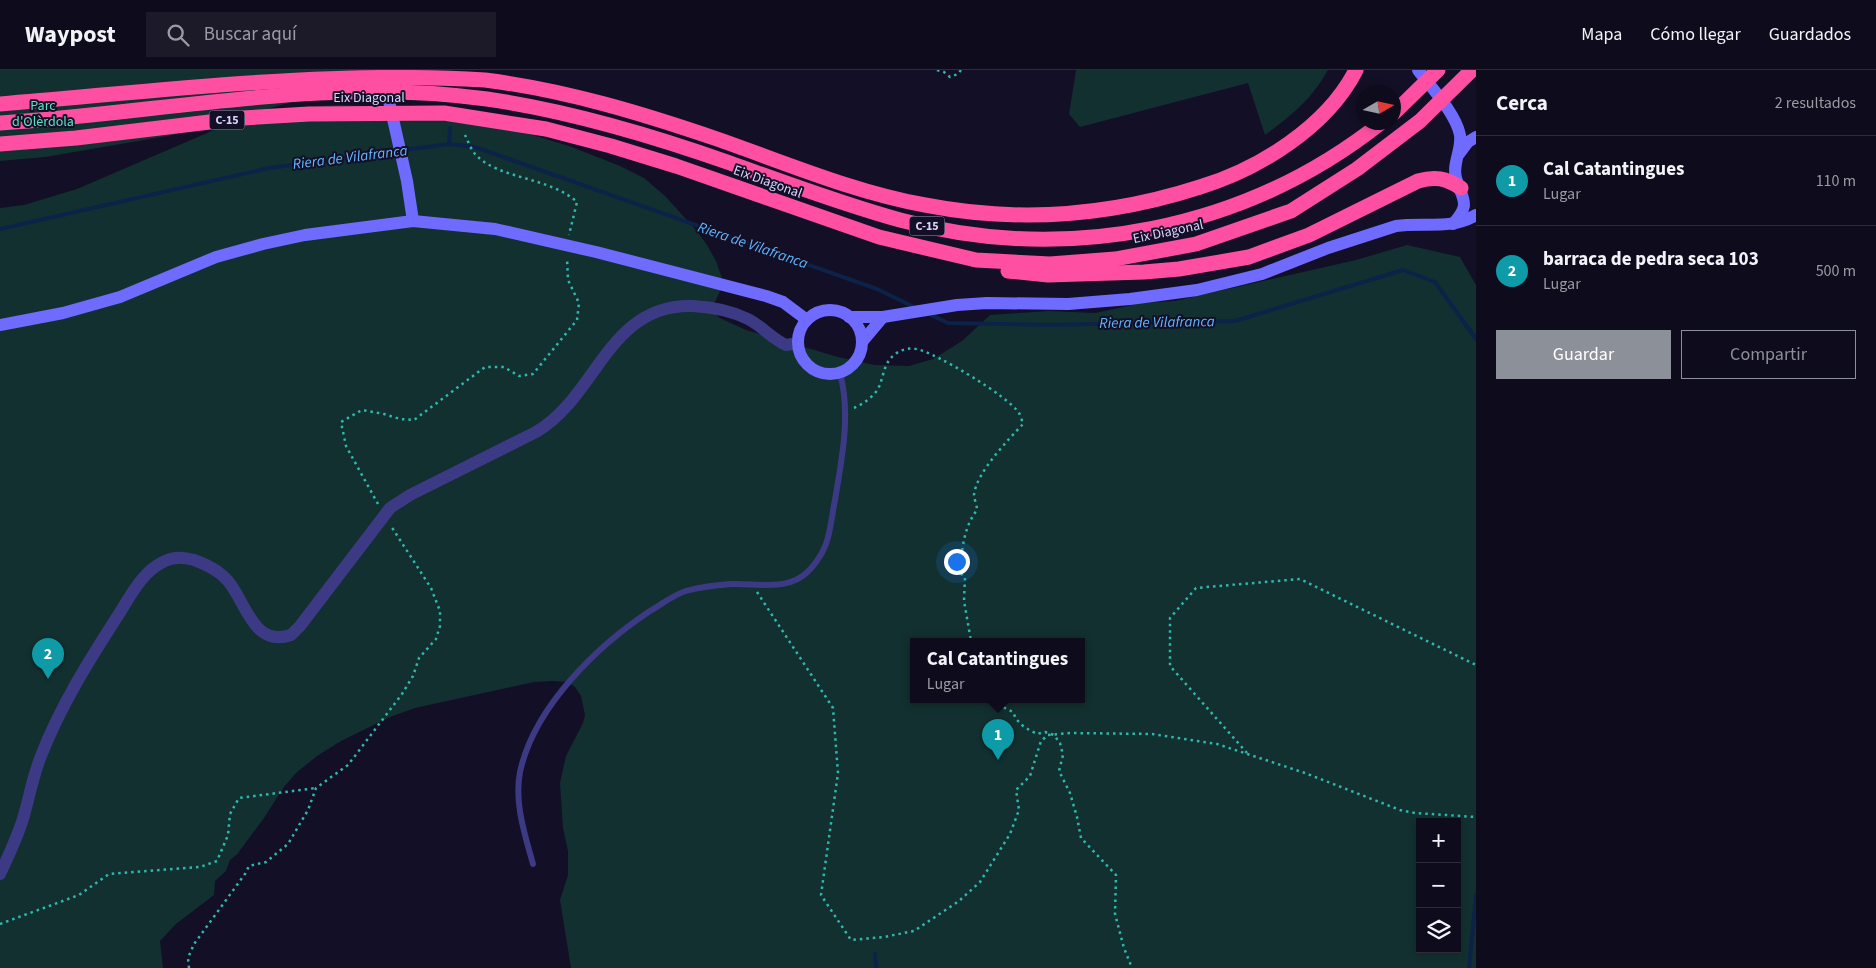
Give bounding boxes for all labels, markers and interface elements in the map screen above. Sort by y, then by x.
search box [146,12,496,57]
text: Waypost [25,17,116,52]
icon: search [164,21,192,49]
text: Buscar aquí [204,21,297,48]
text: Mapa [1581,22,1622,47]
text: Cómo llegar [1650,22,1741,47]
text: Guardados [1769,22,1851,47]
north arrow [1356,85,1401,130]
street label: Eix Diagonal [333,88,405,108]
text: Cerca [1496,88,1548,118]
text: 2 resultados [1775,92,1856,114]
park label: Parc d'Olèrdola [12,96,74,132]
road number: C-15 [210,110,244,130]
water label: Riera de Vilafranca [291,140,409,175]
text: Cal Catantingues [1543,156,1684,183]
street label: Eix Diagonal [731,160,805,204]
text: 1 [1508,170,1516,192]
text: 110 m [1816,170,1856,192]
text: Lugar [1543,183,1581,205]
street label: Eix Diagonal [1131,215,1206,249]
road number: C-15 [910,216,944,236]
water label: Riera de Vilafranca [695,217,811,274]
text: barraca de pedra seca 103 [1543,246,1759,273]
text: 2 [1508,260,1516,282]
text: 500 m [1816,260,1856,282]
text: Lugar [1543,273,1581,295]
water label: Riera de Vilafranca [1099,311,1215,334]
button: Guardar [1496,330,1671,379]
button: Compartir [1681,330,1856,379]
your location [944,549,970,575]
pin: 2 [32,638,64,679]
popup [910,638,1085,703]
text: Cal Catantingues [927,646,1068,673]
text: Lugar [927,673,965,695]
pin: 1 [982,719,1014,760]
map controls [1416,818,1461,953]
button: + [1416,818,1461,863]
button: − [1416,863,1461,908]
button: layers [1416,908,1461,953]

